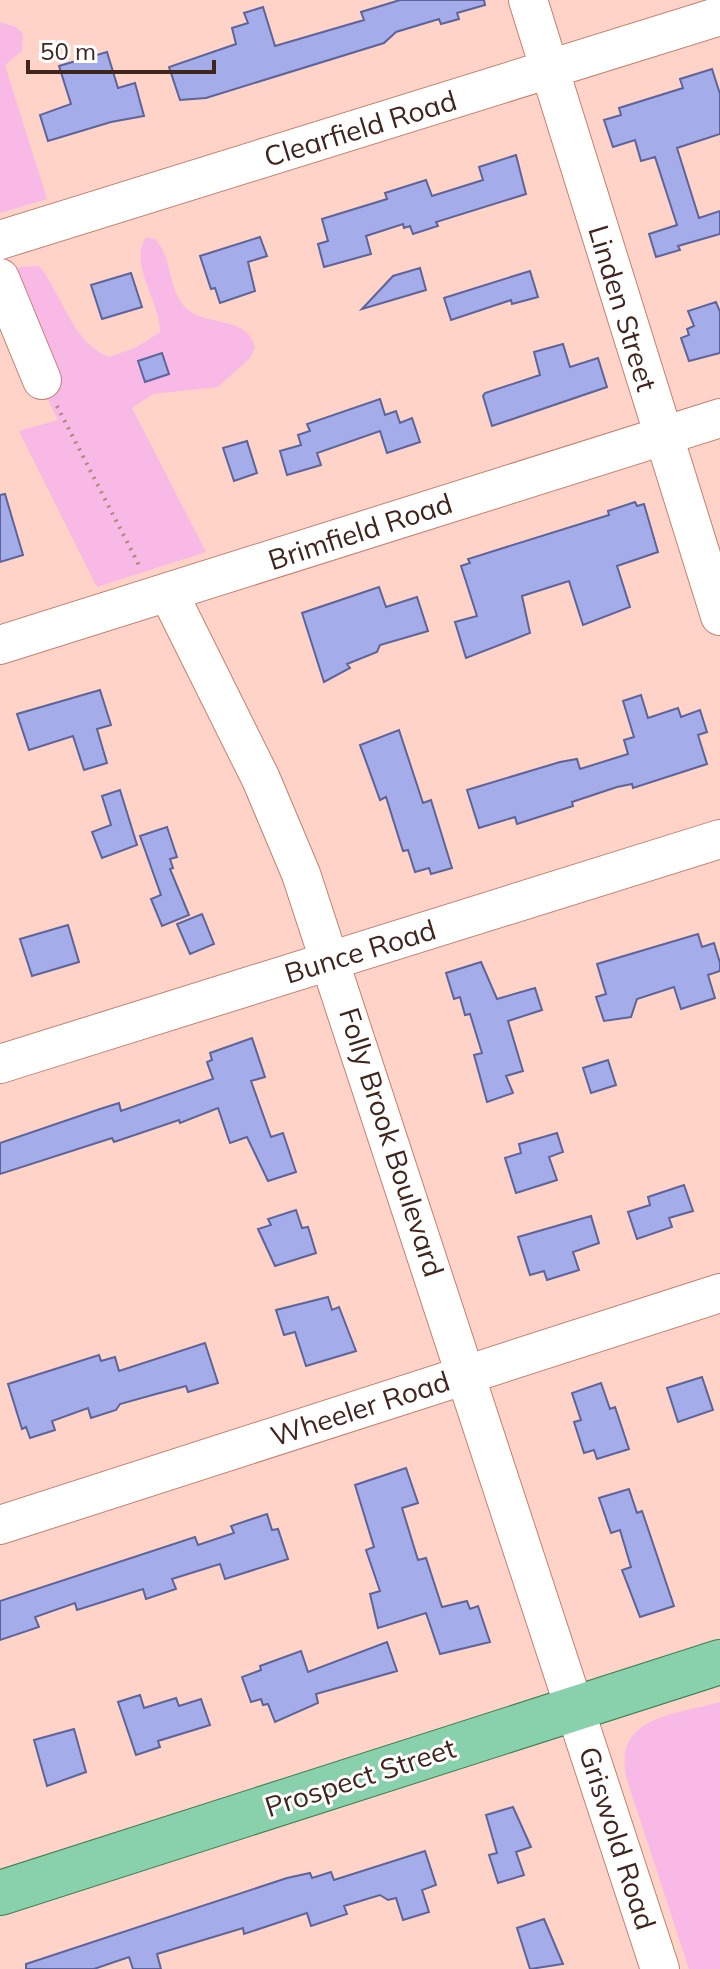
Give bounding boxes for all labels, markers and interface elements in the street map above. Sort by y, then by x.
scale bar [28,24,214,74]
text: 50 m [40,36,96,66]
street label: Clearfield Road [259,82,461,174]
street label: Linden Street [581,221,665,395]
street label: Brimfield Road [264,485,456,577]
street label: Bunce Road [280,911,440,991]
street label: Folly Brook Boulevard [332,1003,452,1281]
street label: Wheeler Road [266,1363,454,1453]
street label: Prospect Street [260,1730,460,1824]
street label: Griswold Road [572,1742,664,1934]

